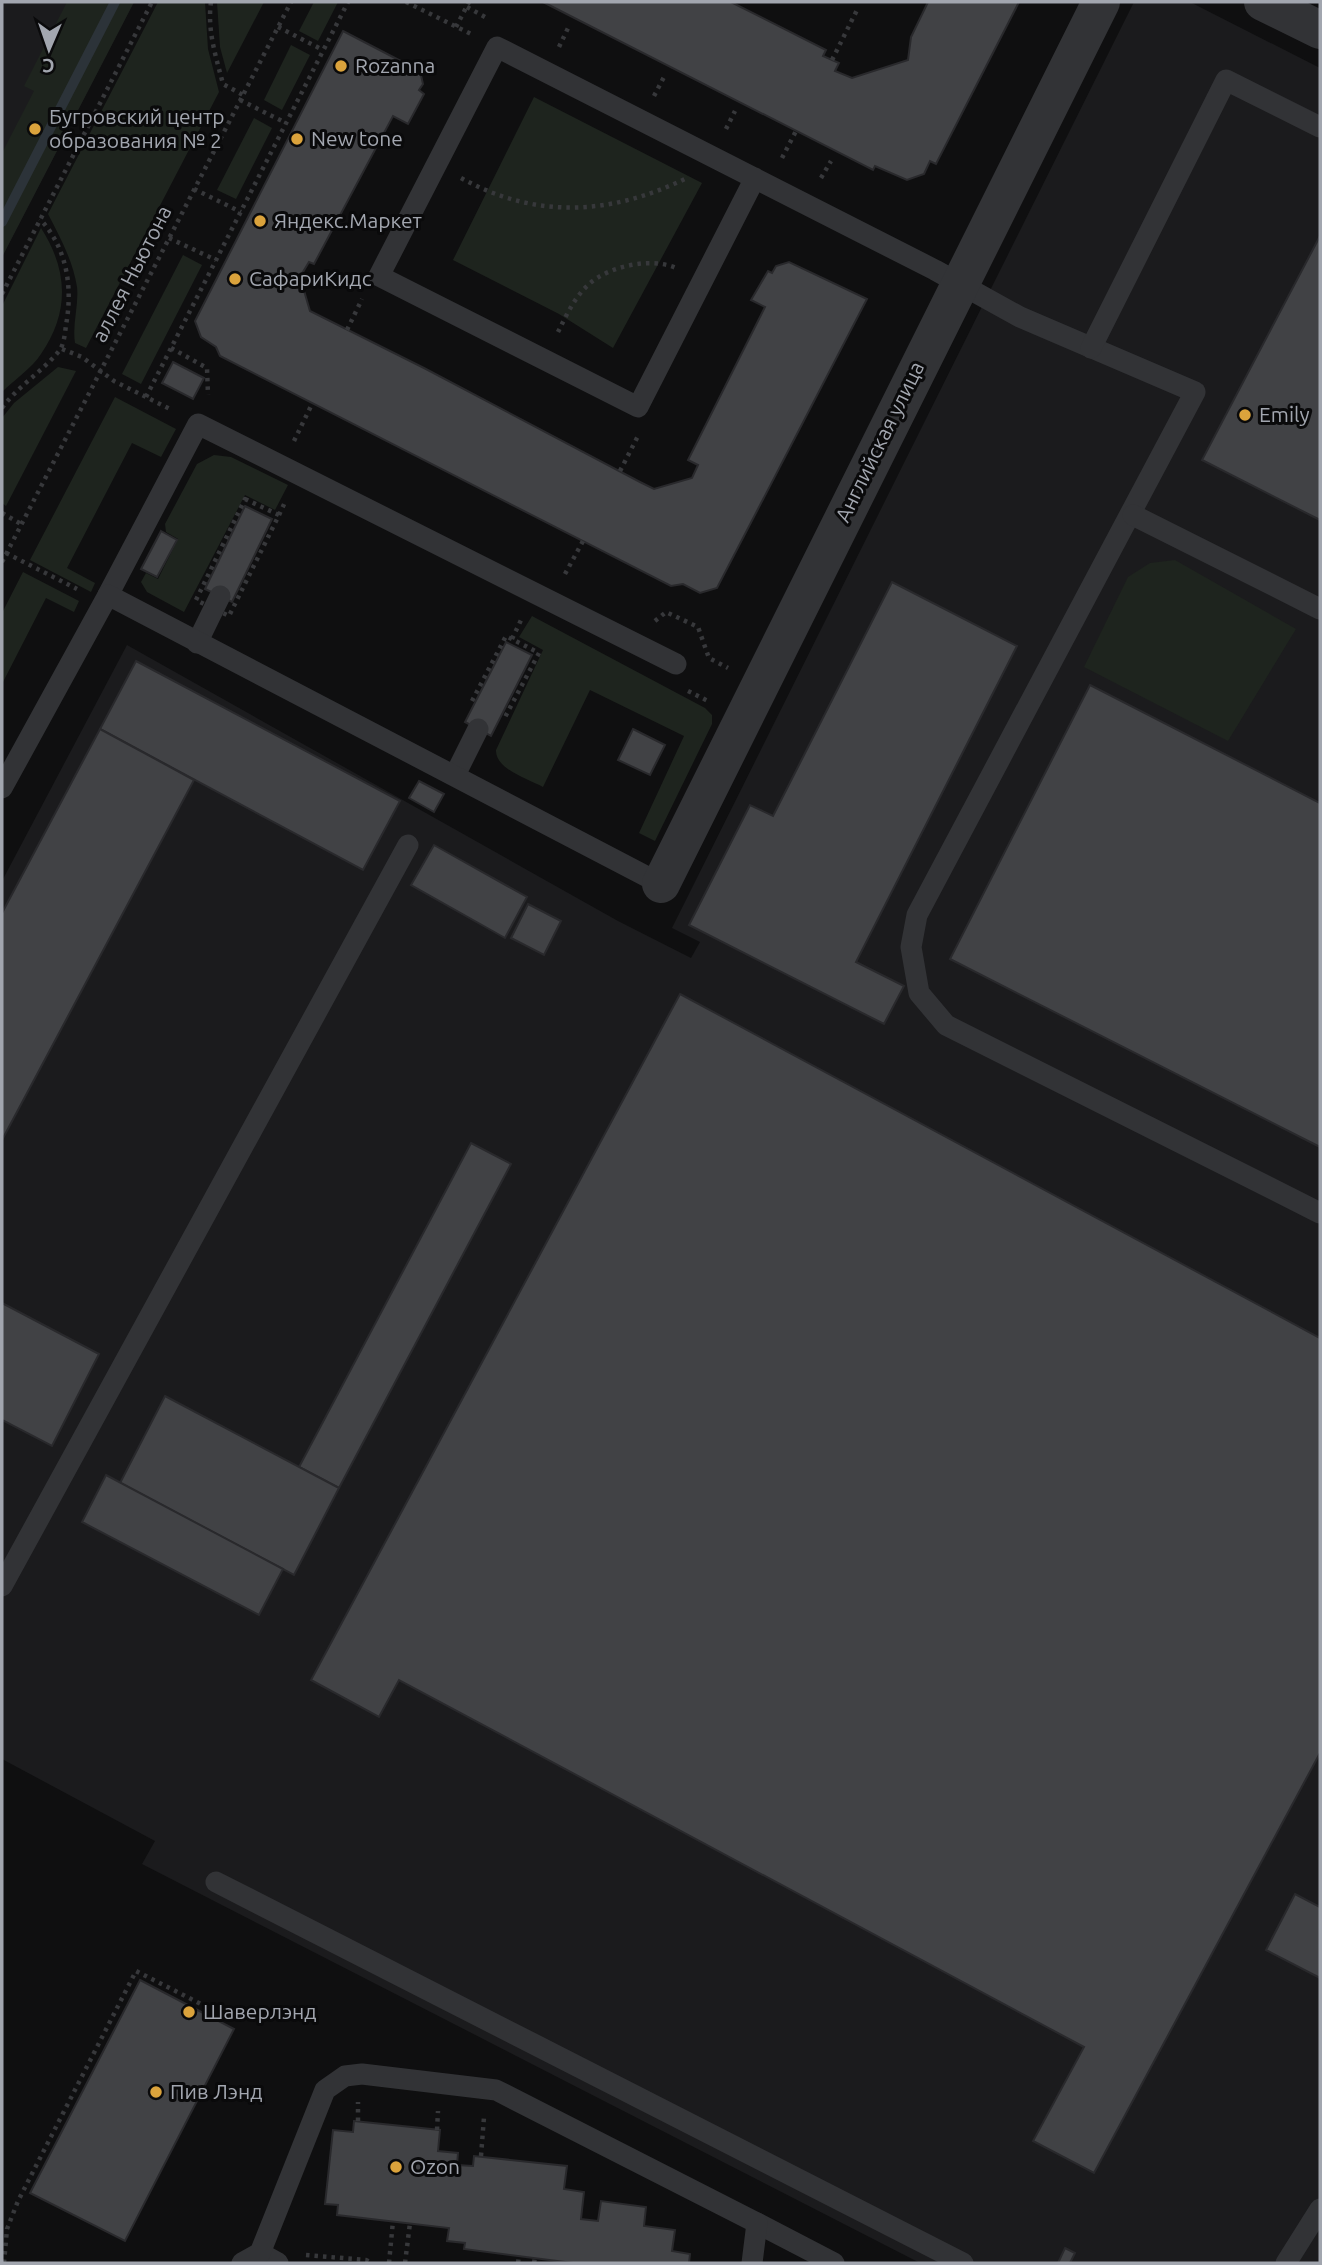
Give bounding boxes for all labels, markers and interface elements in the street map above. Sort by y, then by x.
north arrow [14,14,84,84]
place label: Rozanna [355,53,435,77]
text: С [42,55,55,77]
marker: Rozanna [333,58,349,74]
place label: Бугровский центр образования № 2 [49,104,225,152]
marker: Бугровский центр образования № 2 [27,121,43,137]
place label: New tone [311,126,403,150]
marker: New tone [289,131,305,147]
street label: аллея Ньютона [86,201,176,346]
place label: Яндекс.Маркет [274,208,423,232]
marker: Яндекс.Маркет [252,213,268,229]
place label: СафариКидс [249,266,372,290]
marker: СафариКидс [227,271,243,287]
street label: Английская улица [830,357,928,526]
place label: Emily [1259,402,1310,426]
marker: Emily [1237,407,1253,423]
place label: Шаверлэнд [203,1999,317,2023]
marker: Шаверлэнд [181,2004,197,2020]
place label: Пив Лэнд [170,2079,263,2103]
marker: Пив Лэнд [148,2084,164,2100]
place label: Ozon [410,2154,460,2178]
marker: Ozon [388,2159,404,2175]

